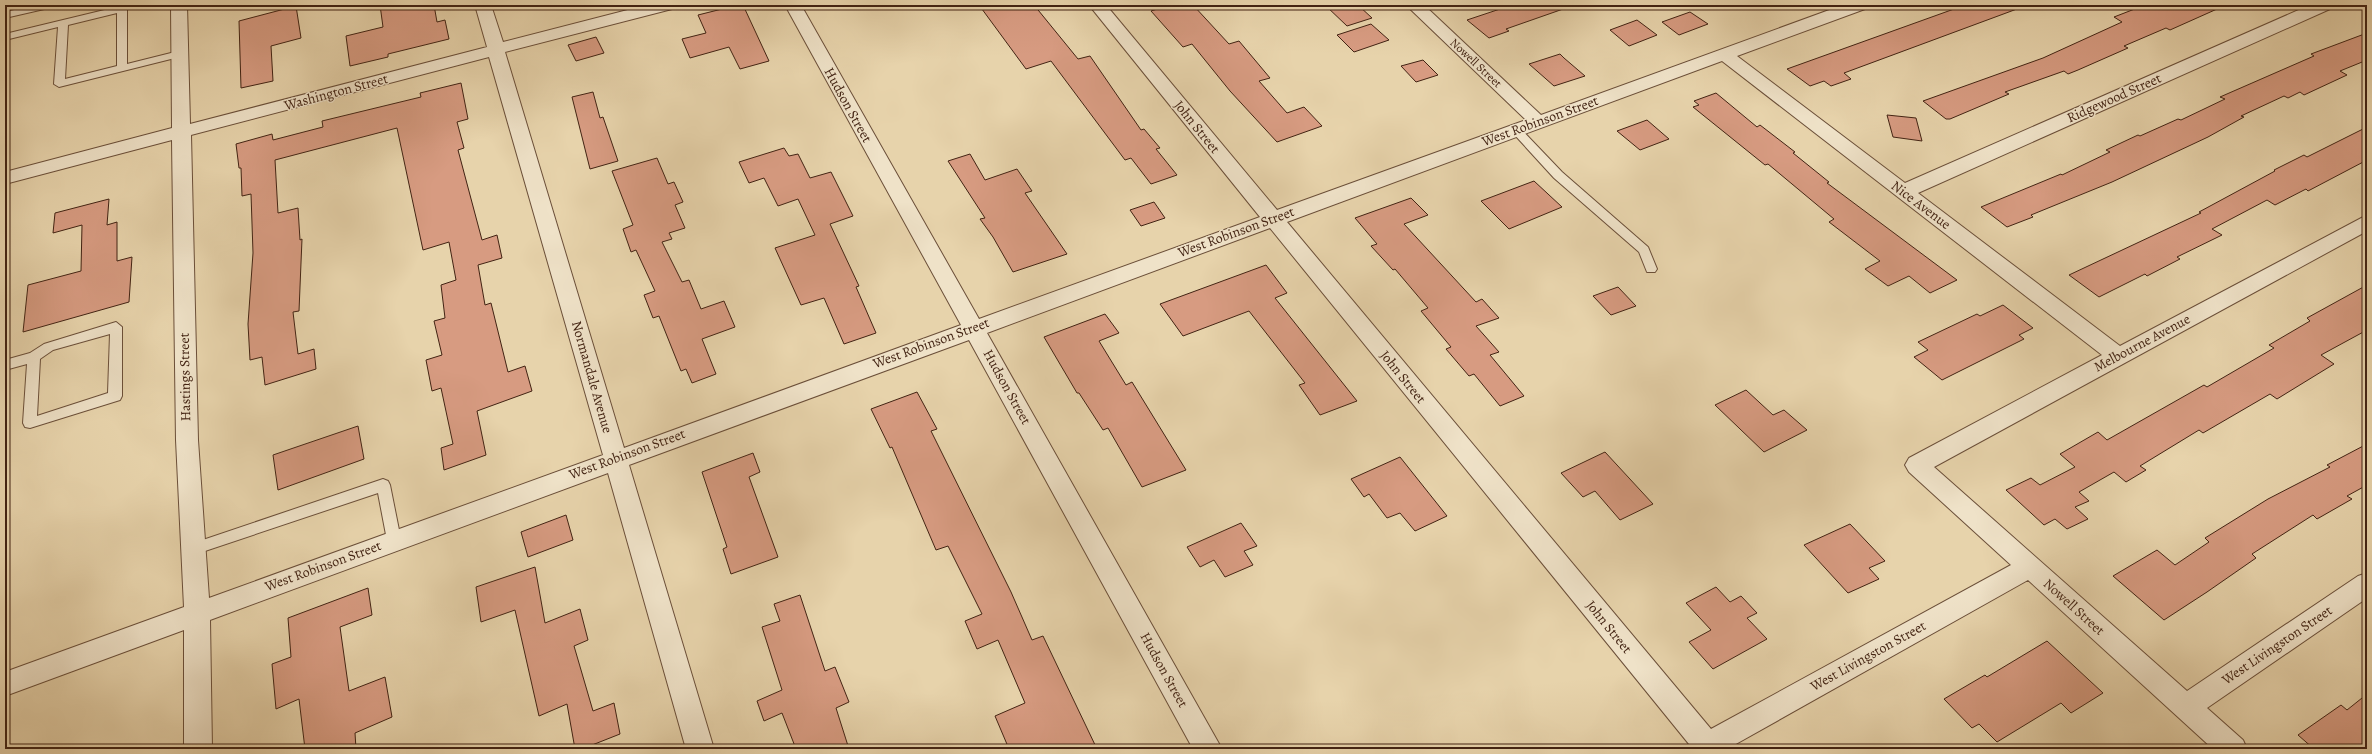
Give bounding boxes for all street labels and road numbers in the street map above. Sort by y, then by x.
street label: Nowell Street [1447,35,1505,91]
street label: Hudson Street [820,64,877,146]
street label: Washington Street [281,69,390,115]
street label: Ridgewood Street [2064,69,2165,127]
street label: West Robinson Street [1478,91,1601,151]
street label: John Street [1170,96,1225,158]
street label: Nice Avenue [1887,176,1955,234]
street label: West Robinson Street [1174,202,1297,262]
street label: Melbourne Avenue [2090,310,2194,376]
street label: West Robinson Street [869,313,992,373]
street label: Normandale Avenue [567,319,617,435]
street label: Hastings Street [175,332,195,421]
street label: Hudson Street [979,346,1036,428]
street label: John Street [1376,346,1431,408]
street label: West Robinson Street [565,424,688,484]
street label: West Robinson Street [261,536,384,596]
street label: Nowell Street [2039,574,2109,640]
street label: John Street [1582,596,1637,658]
street label: West Livingston Street [2217,601,2336,690]
street label: West Livingston Street [1806,616,1929,696]
street label: Hudson Street [1136,629,1193,711]

